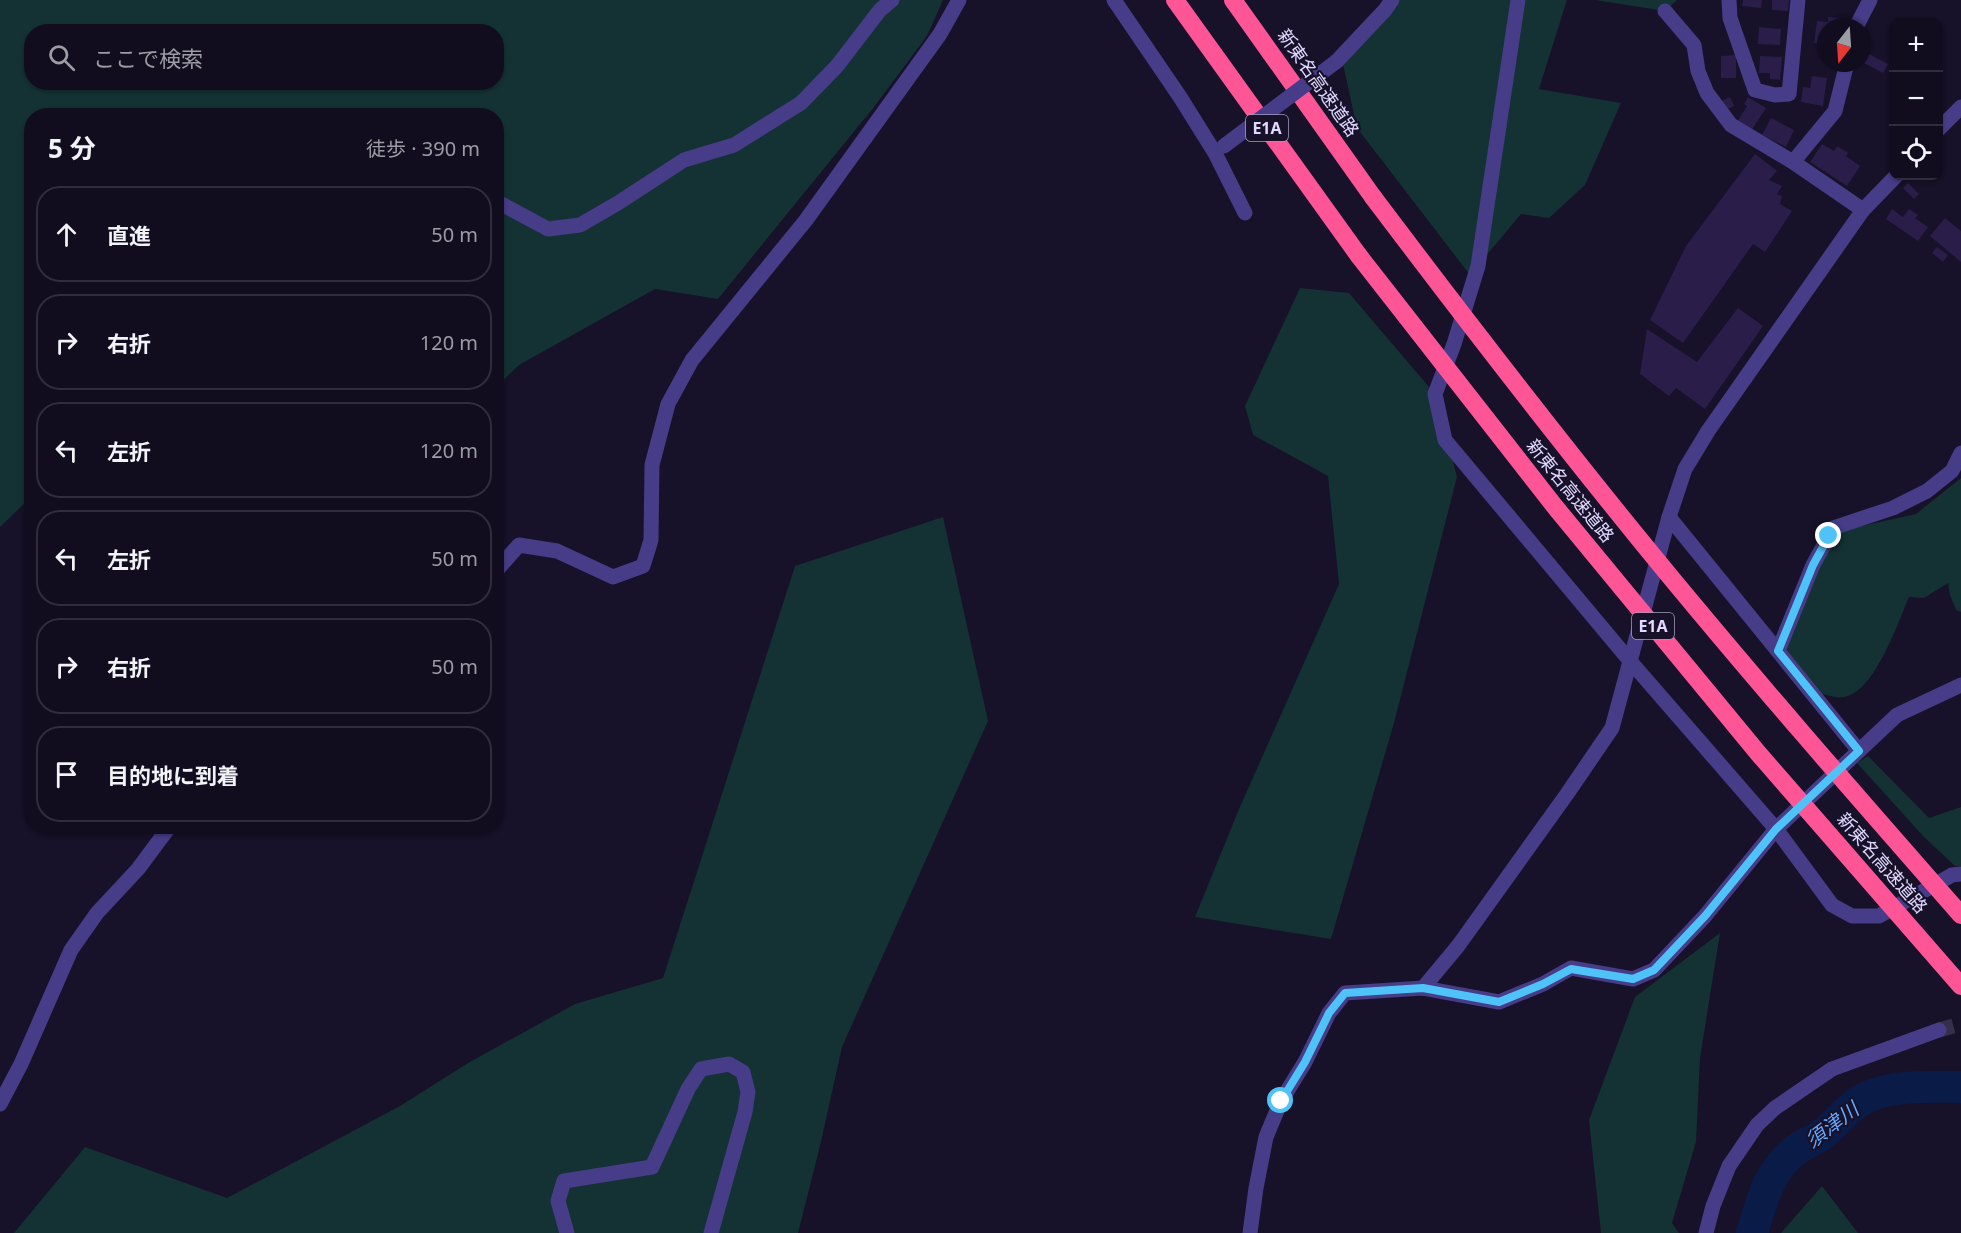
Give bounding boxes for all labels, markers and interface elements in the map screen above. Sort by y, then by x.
north arrow [1817,18,1871,72]
map controls [1889,18,1943,180]
button: + [1889,18,1943,72]
search box [24,24,504,90]
street label: 新東名高速道路 [1273,24,1365,141]
icon: search [45,41,78,74]
text: ここで検索 [93,43,203,73]
button: − [1889,72,1943,126]
road number: E1A [1246,115,1288,141]
button: locate [1889,126,1943,180]
text: 5 分 [48,130,96,166]
text: 徒歩 · 390 m [366,135,480,162]
icon: ahead [50,218,83,251]
text: 直進 [107,220,151,250]
text: 50 m [431,221,478,248]
icon: right [50,326,83,359]
text: 右折 [107,328,151,358]
text: 120 m [420,329,478,356]
icon: left [50,434,83,467]
street label: 新東名高速道路 [1522,434,1620,547]
text: 左折 [107,436,151,466]
text: 120 m [420,437,478,464]
route end [1815,522,1841,548]
icon: left [50,542,83,575]
text: 左折 [107,544,151,574]
text: 50 m [431,545,478,572]
road number: E1A [1632,613,1674,639]
icon: right [50,650,83,683]
text: 右折 [107,652,151,682]
text: 50 m [431,653,478,680]
icon: arrive [50,758,83,791]
text: 目的地に到着 [107,760,239,790]
street label: 新東名高速道路 [1832,807,1933,918]
route start [1267,1087,1293,1113]
water label: 須津川 [1800,1095,1865,1153]

